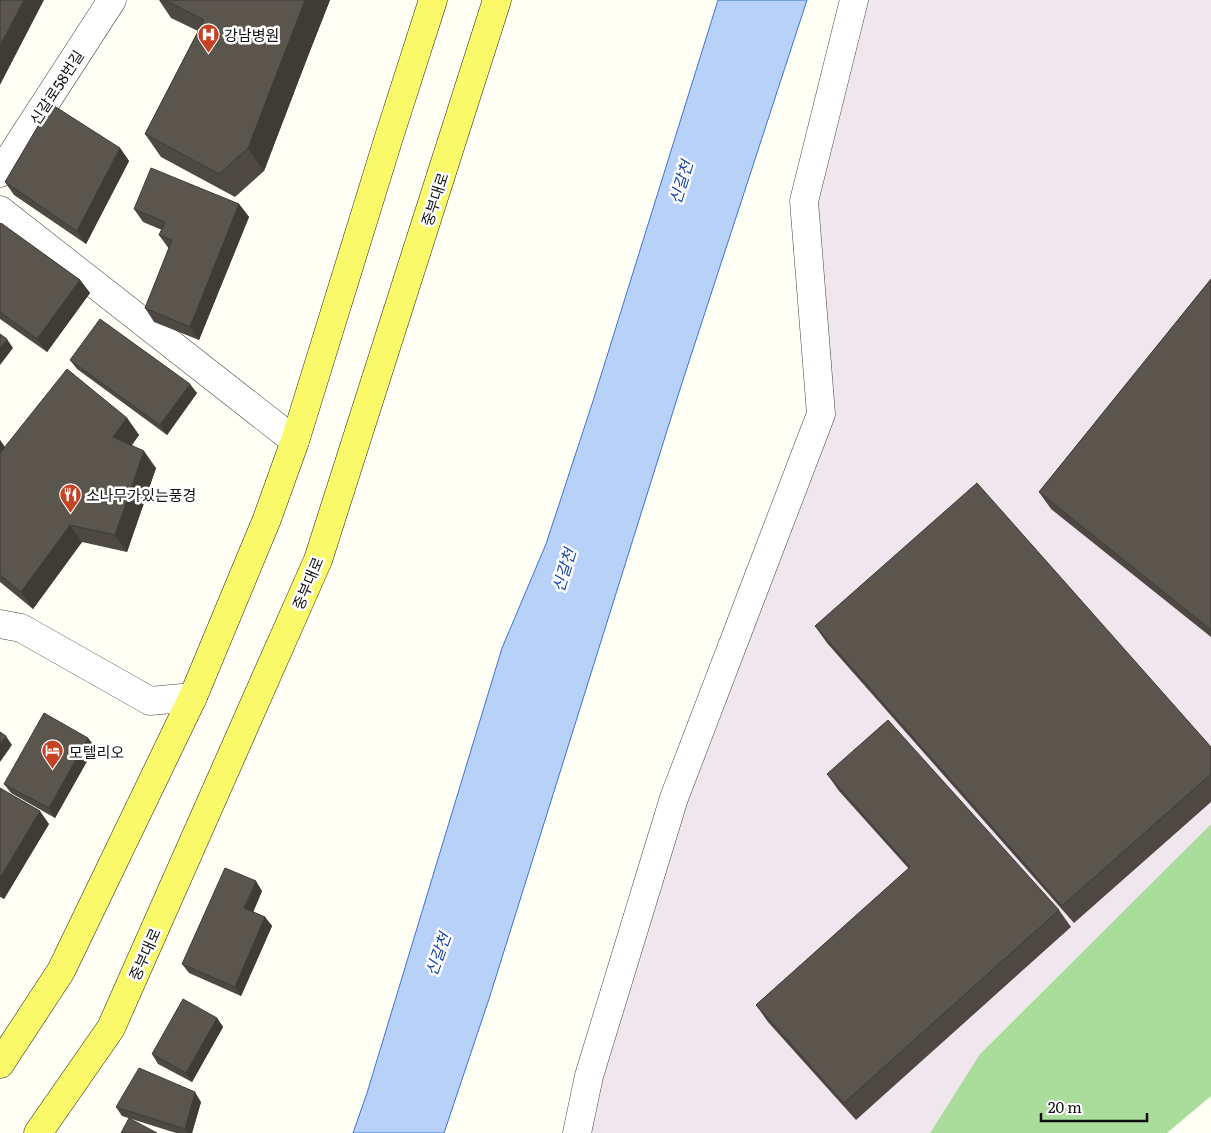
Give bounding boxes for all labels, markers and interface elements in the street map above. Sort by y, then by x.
hospital icon: 강남병원 [196,22,220,53]
place label: 강남병원 [224,23,279,46]
street label: 신갈로58번길 [23,45,89,129]
water label: 신갈천 [662,155,699,207]
street label: 중부대로 [415,169,453,229]
restaurant icon: 소나무가있는풍경 [58,482,82,513]
place label: 소나무가있는풍경 [86,483,196,506]
water label: 신갈천 [545,543,582,595]
street label: 중부대로 [286,553,328,613]
hotel icon: 모텔리오 [41,739,65,770]
place label: 모텔리오 [69,740,124,763]
street label: 중부대로 [122,924,166,984]
water label: 신갈천 [418,927,457,979]
scale bar [1041,1090,1147,1122]
text: 20 m [1048,1095,1082,1118]

